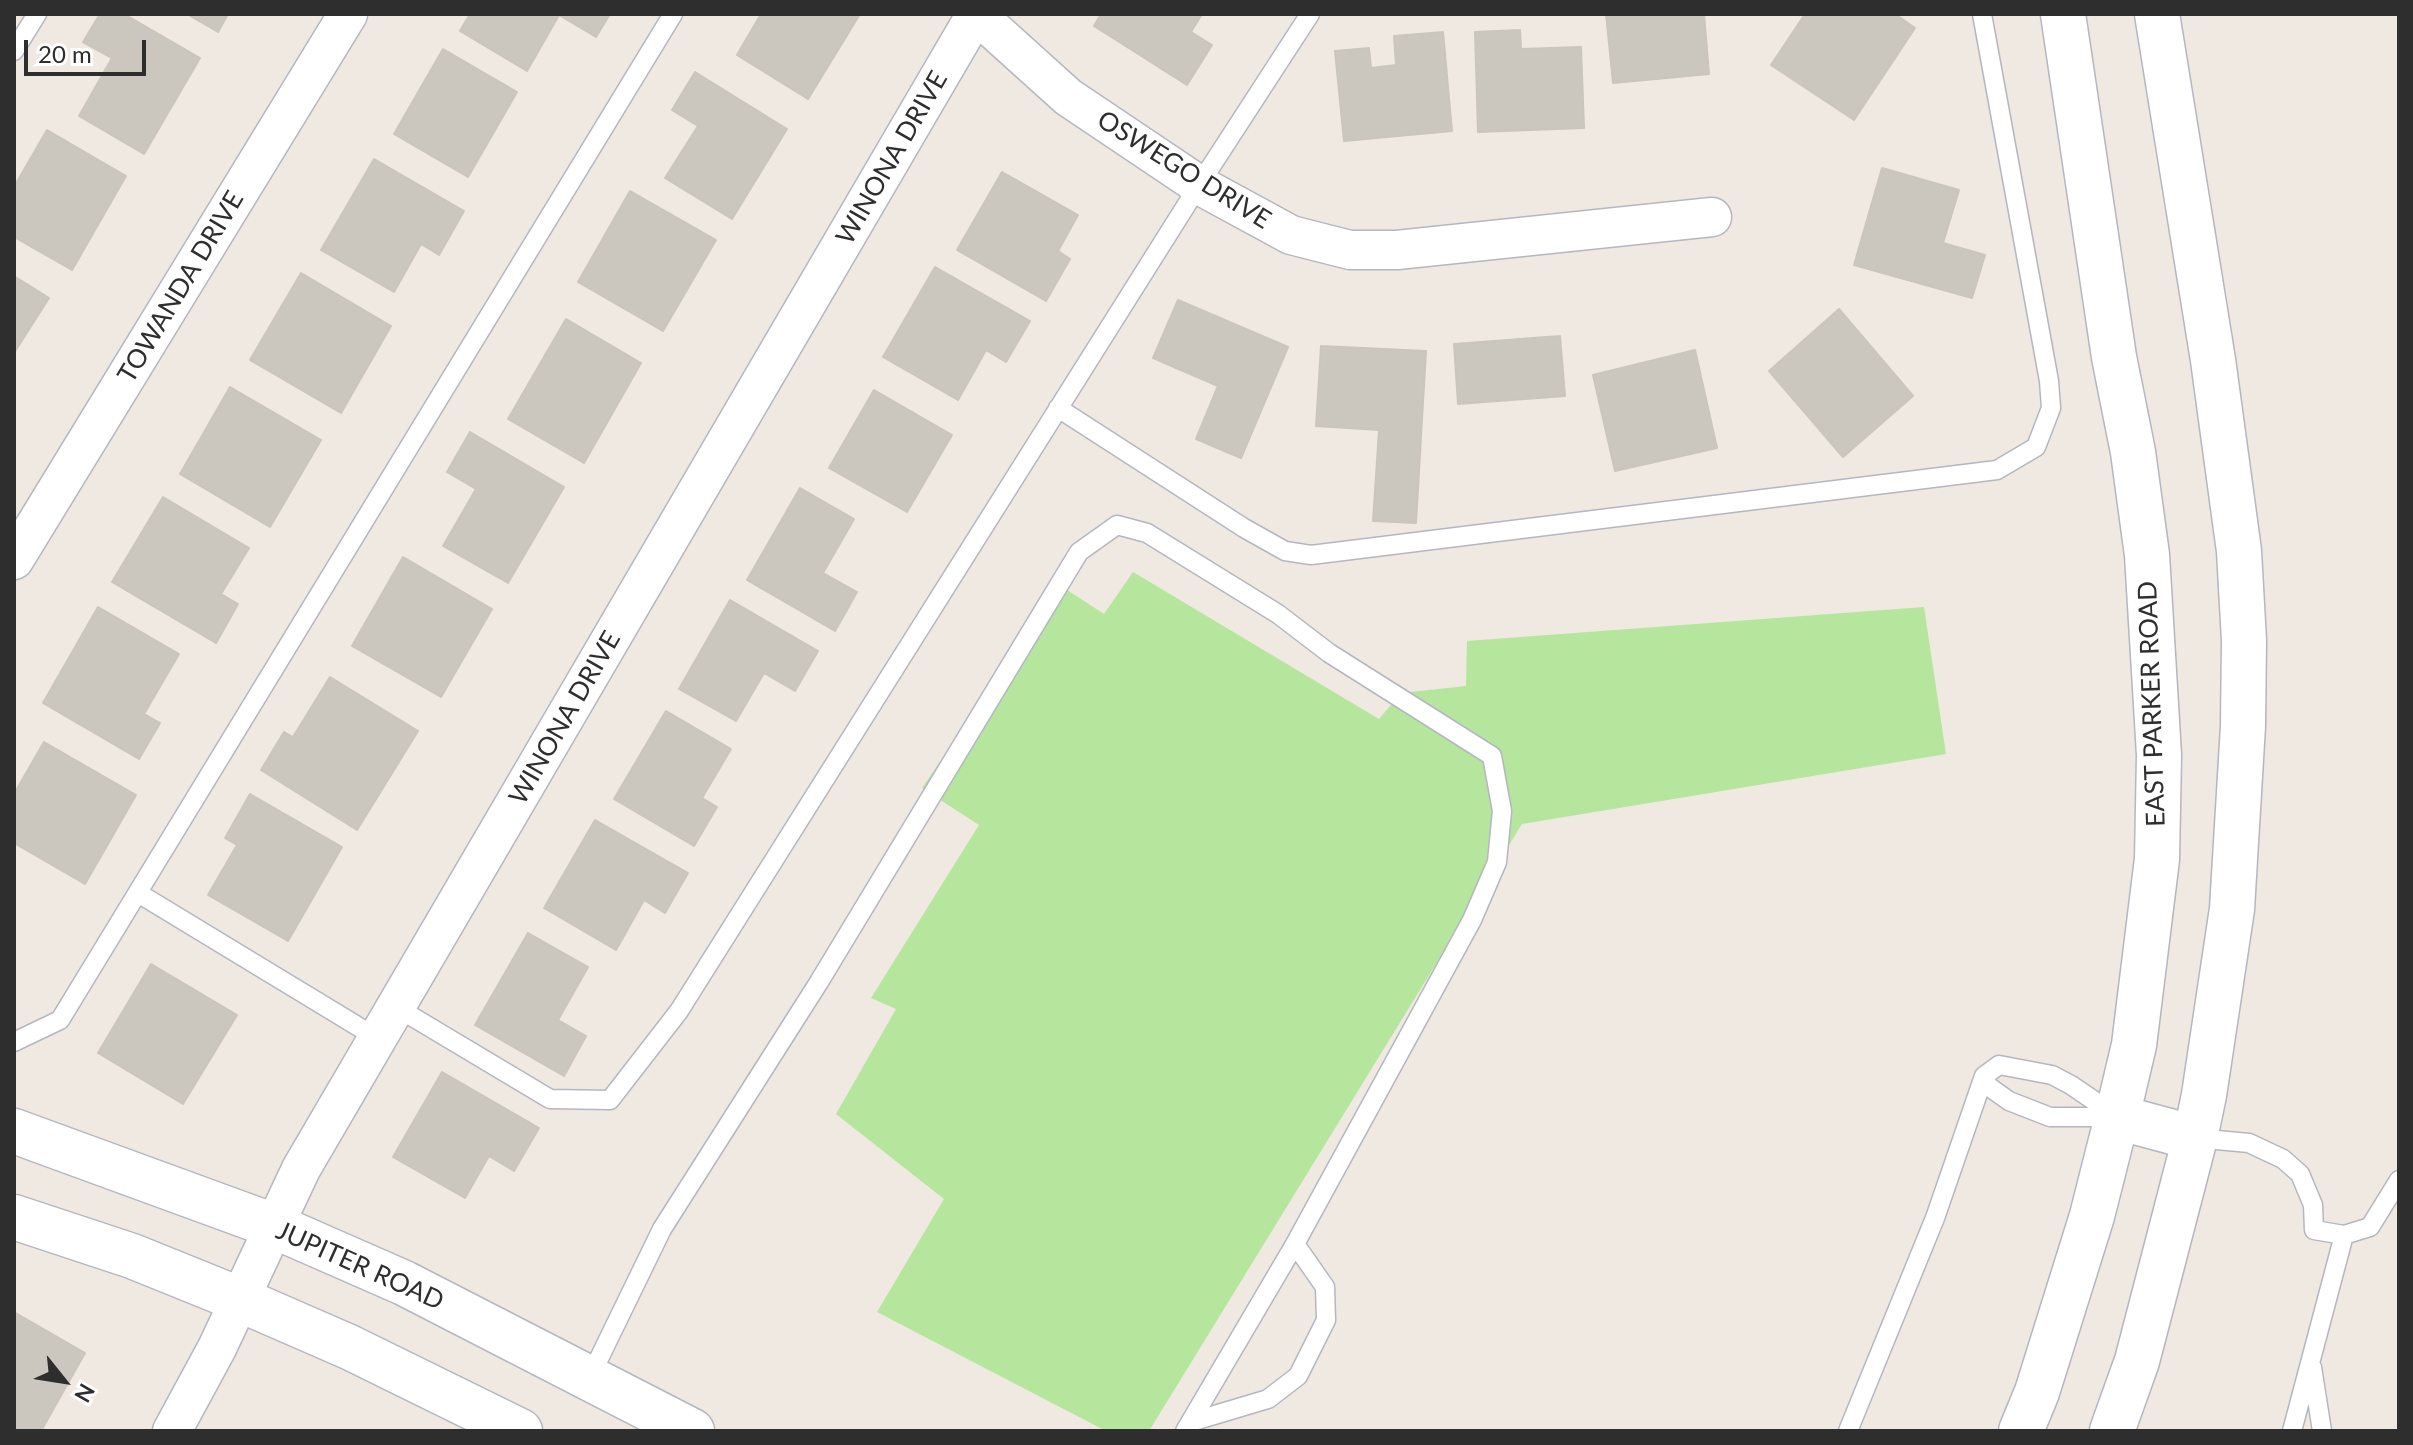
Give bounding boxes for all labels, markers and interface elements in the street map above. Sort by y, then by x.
scale bar [28,24,150,74]
text: 20 m [38,39,92,68]
street label: WINONA DRIVE [830,66,954,250]
street label: OSWEGO DRIVE [1091,104,1277,236]
street label: TOWANDA DRIVE [112,186,250,388]
street label: EAST PARKER ROAD [2132,581,2172,827]
street label: WINONA DRIVE [503,626,627,810]
street label: JUPITER ROAD [271,1215,449,1317]
north arrow [24,1341,104,1421]
text: N [69,1379,101,1407]

